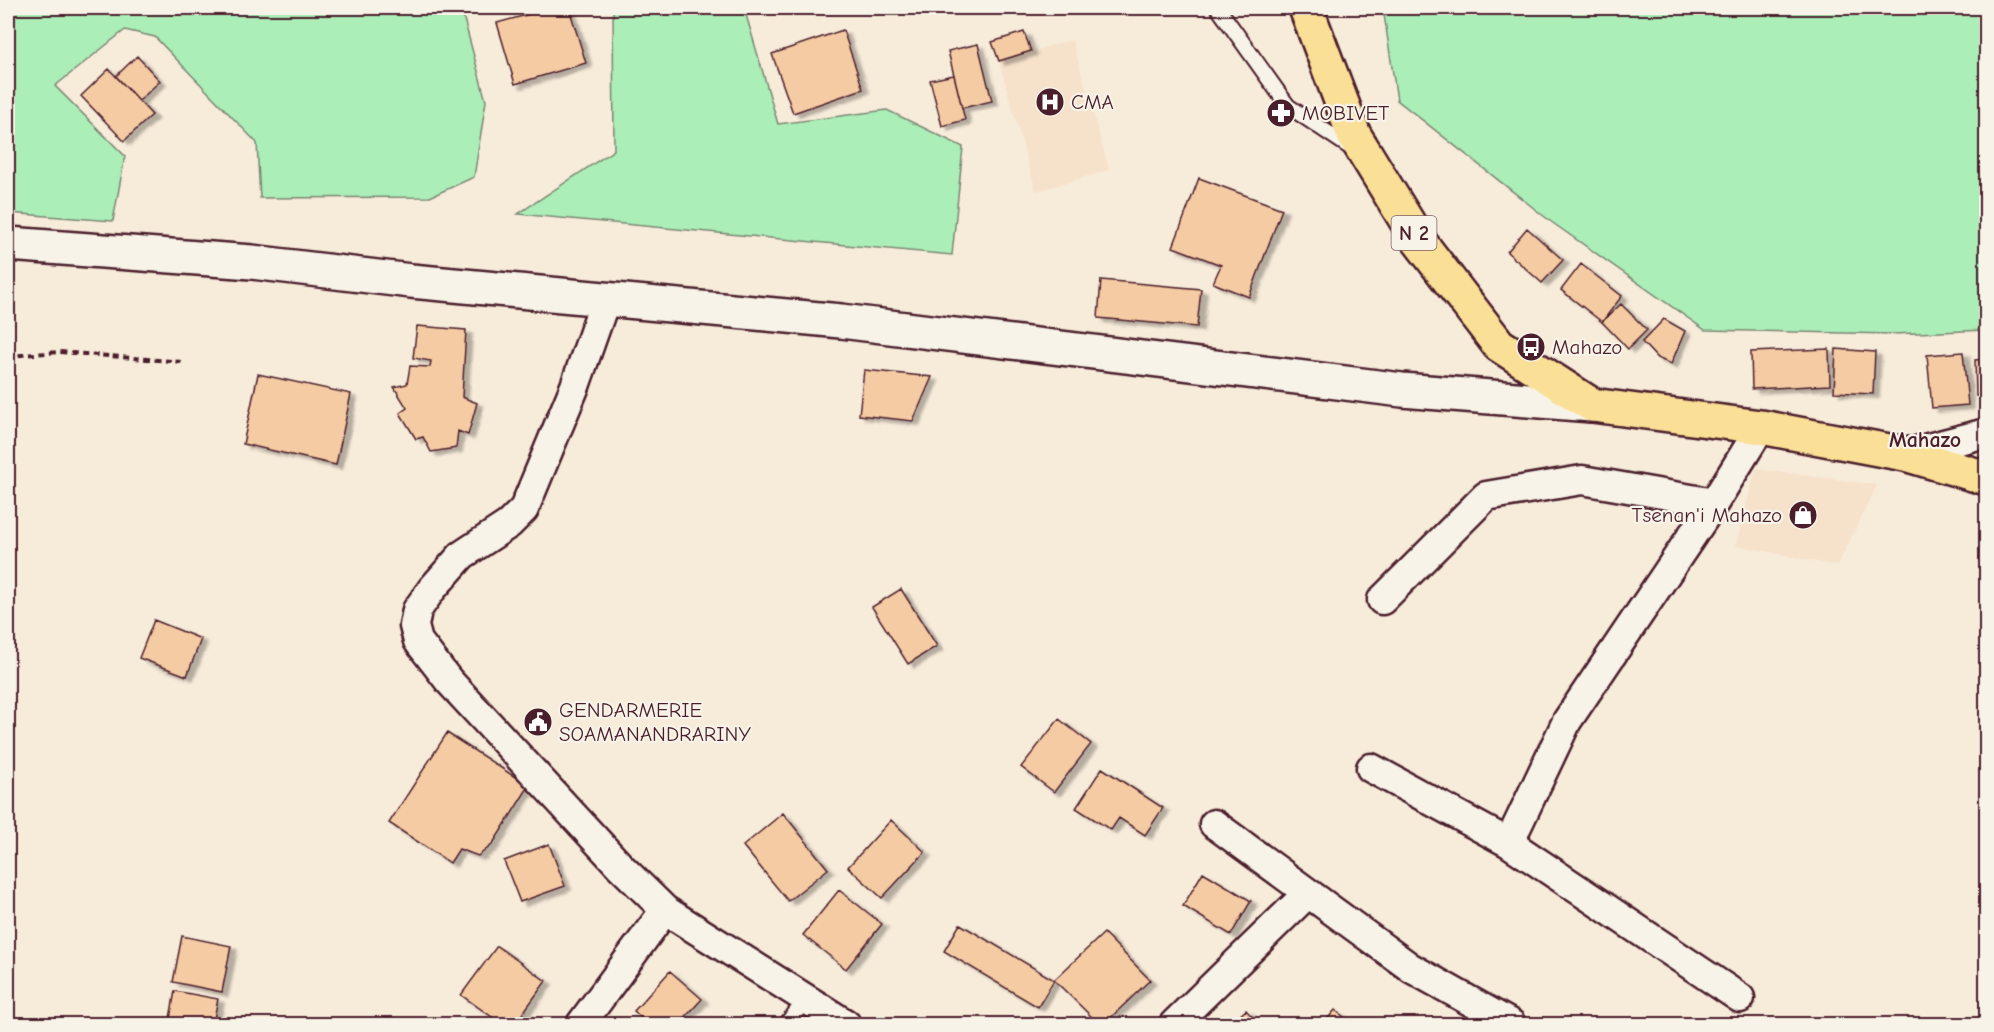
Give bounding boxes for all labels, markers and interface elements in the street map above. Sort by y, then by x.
hospital icon: CMA [1034,86,1066,118]
place label: CMA [1071,90,1114,114]
pharmacy icon: MOBIVET [1265,97,1297,129]
place label: MOBIVET [1302,101,1389,125]
road number: N 2 [1392,216,1436,250]
bus stop icon: Mahazo [1515,331,1547,363]
place label: Mahazo [1552,335,1622,359]
district label: Mahazo [1889,427,1961,453]
shop icon: Tsenan'i Mahazo [1787,499,1819,531]
place label: Tsenan'i Mahazo [1632,503,1782,527]
place label: GENDARMERIE SOAMANANDRARINY [559,698,751,746]
public building icon: GENDARMERIE SOAMANANDRARINY [522,706,554,738]

